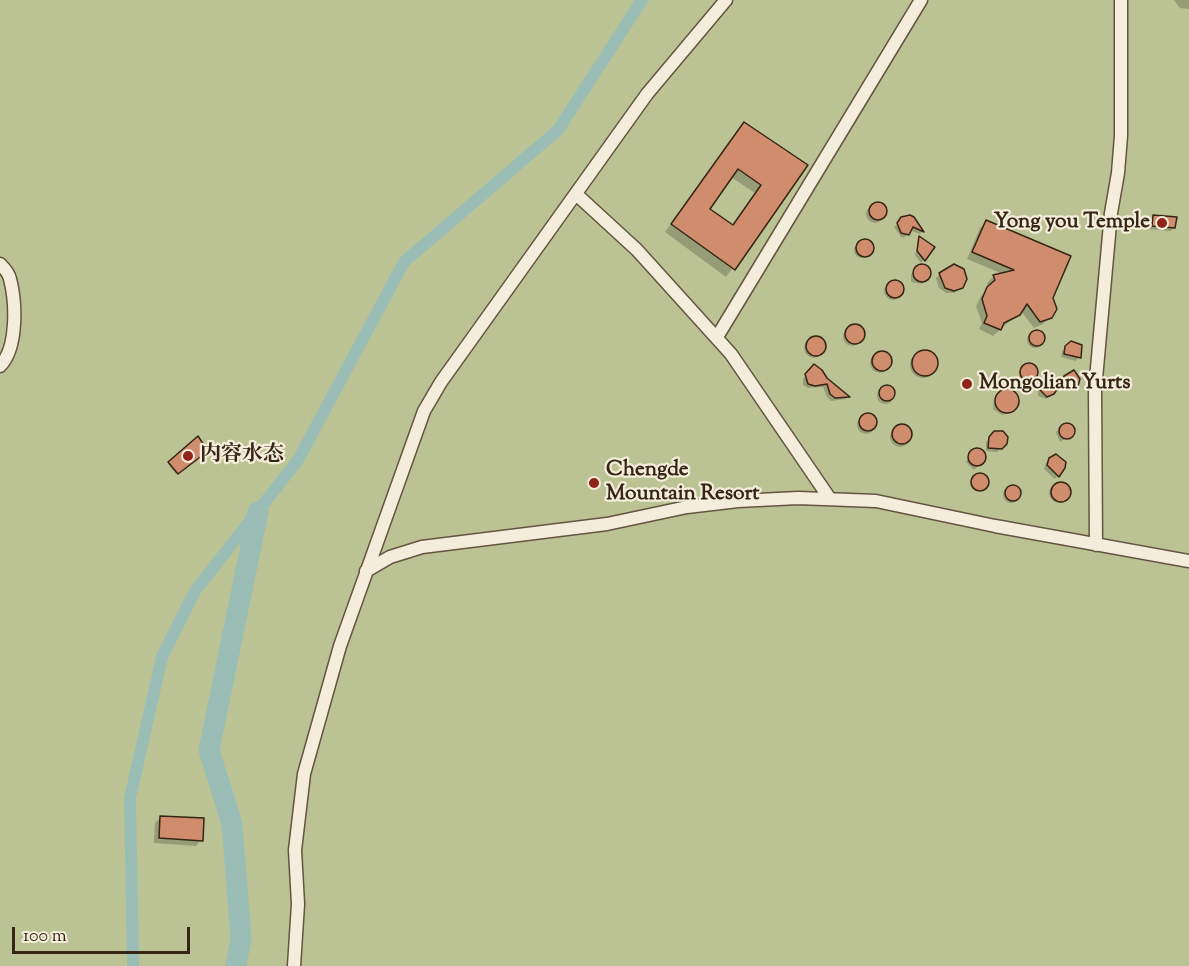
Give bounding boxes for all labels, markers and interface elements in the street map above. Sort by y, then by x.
place label: Yong you Temple [994,210,1150,236]
marker: Yong you Temple [1155,216,1169,230]
place label: Mongolian Yurts [979,371,1131,397]
marker: Mongolian Yurts [960,377,974,391]
place label: 内容水态 [200,443,284,469]
marker: 内容水态 [181,449,195,463]
place label: Chengde Mountain Resort [606,458,760,508]
marker: Chengde Mountain Resort [587,476,601,490]
scale bar [15,915,194,953]
text: 100 m [23,924,67,950]

